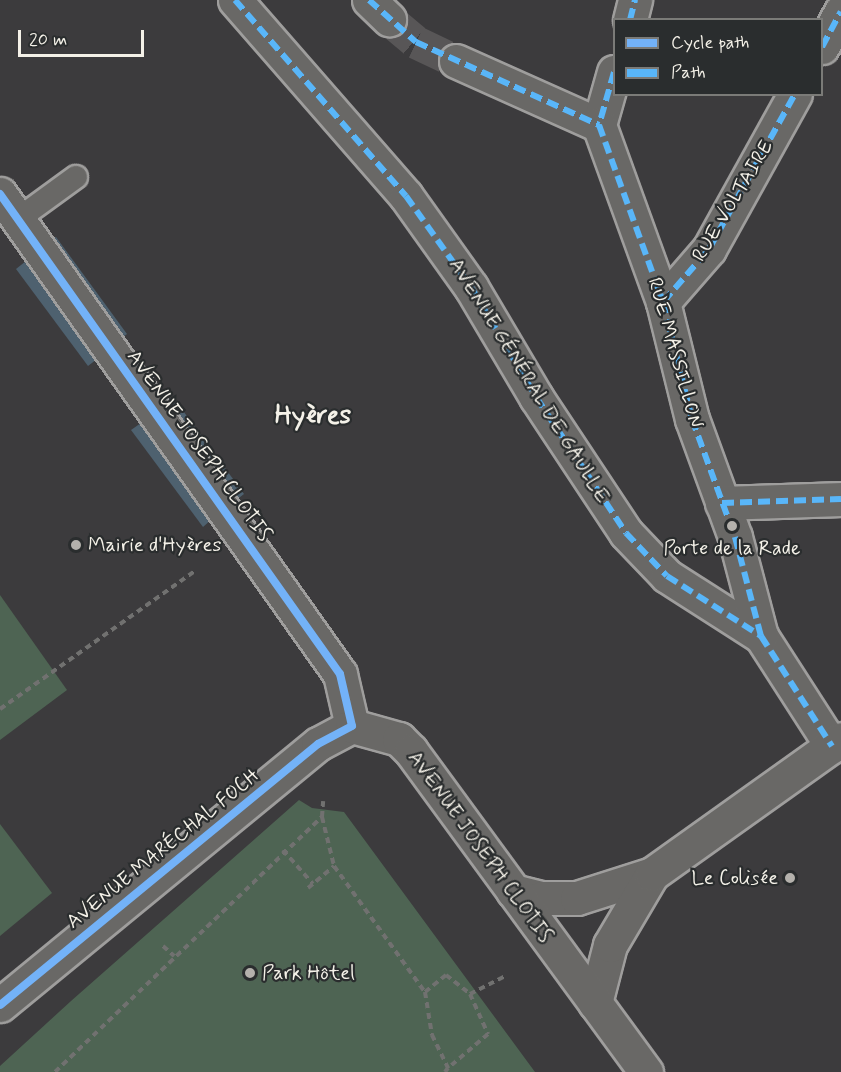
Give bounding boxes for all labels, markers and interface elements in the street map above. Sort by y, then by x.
scale bar [21,18,147,56]
legend [613,18,823,96]
text: 20 m [29,28,67,52]
text: Cycle path [671,31,749,55]
text: Path [671,61,706,85]
street label: RUE VOLTAIRE [688,138,778,264]
street label: AVENUE GÉNÉRAL DE GAULLE [445,257,613,505]
street label: RUE MASSILLON [642,275,708,431]
street label: AVENUE JOSEPH CLOTIS [120,343,278,549]
district label: Hyères [275,401,351,433]
marker: Porte de la Rade [725,519,739,533]
place label: Mairie d'Hyères [88,533,221,557]
place label: Porte de la Rade [664,536,800,560]
marker: Mairie d'Hyères [69,538,83,552]
street label: AVENUE JOSEPH CLOTIS [401,744,559,950]
street label: AVENUE MARÉCHAL FOCH [61,764,265,934]
place label: Le Colisée [688,866,778,890]
marker: Le Colisée [783,871,797,885]
place label: Park Hôtel [262,961,355,985]
marker: Park Hôtel [243,966,257,980]

